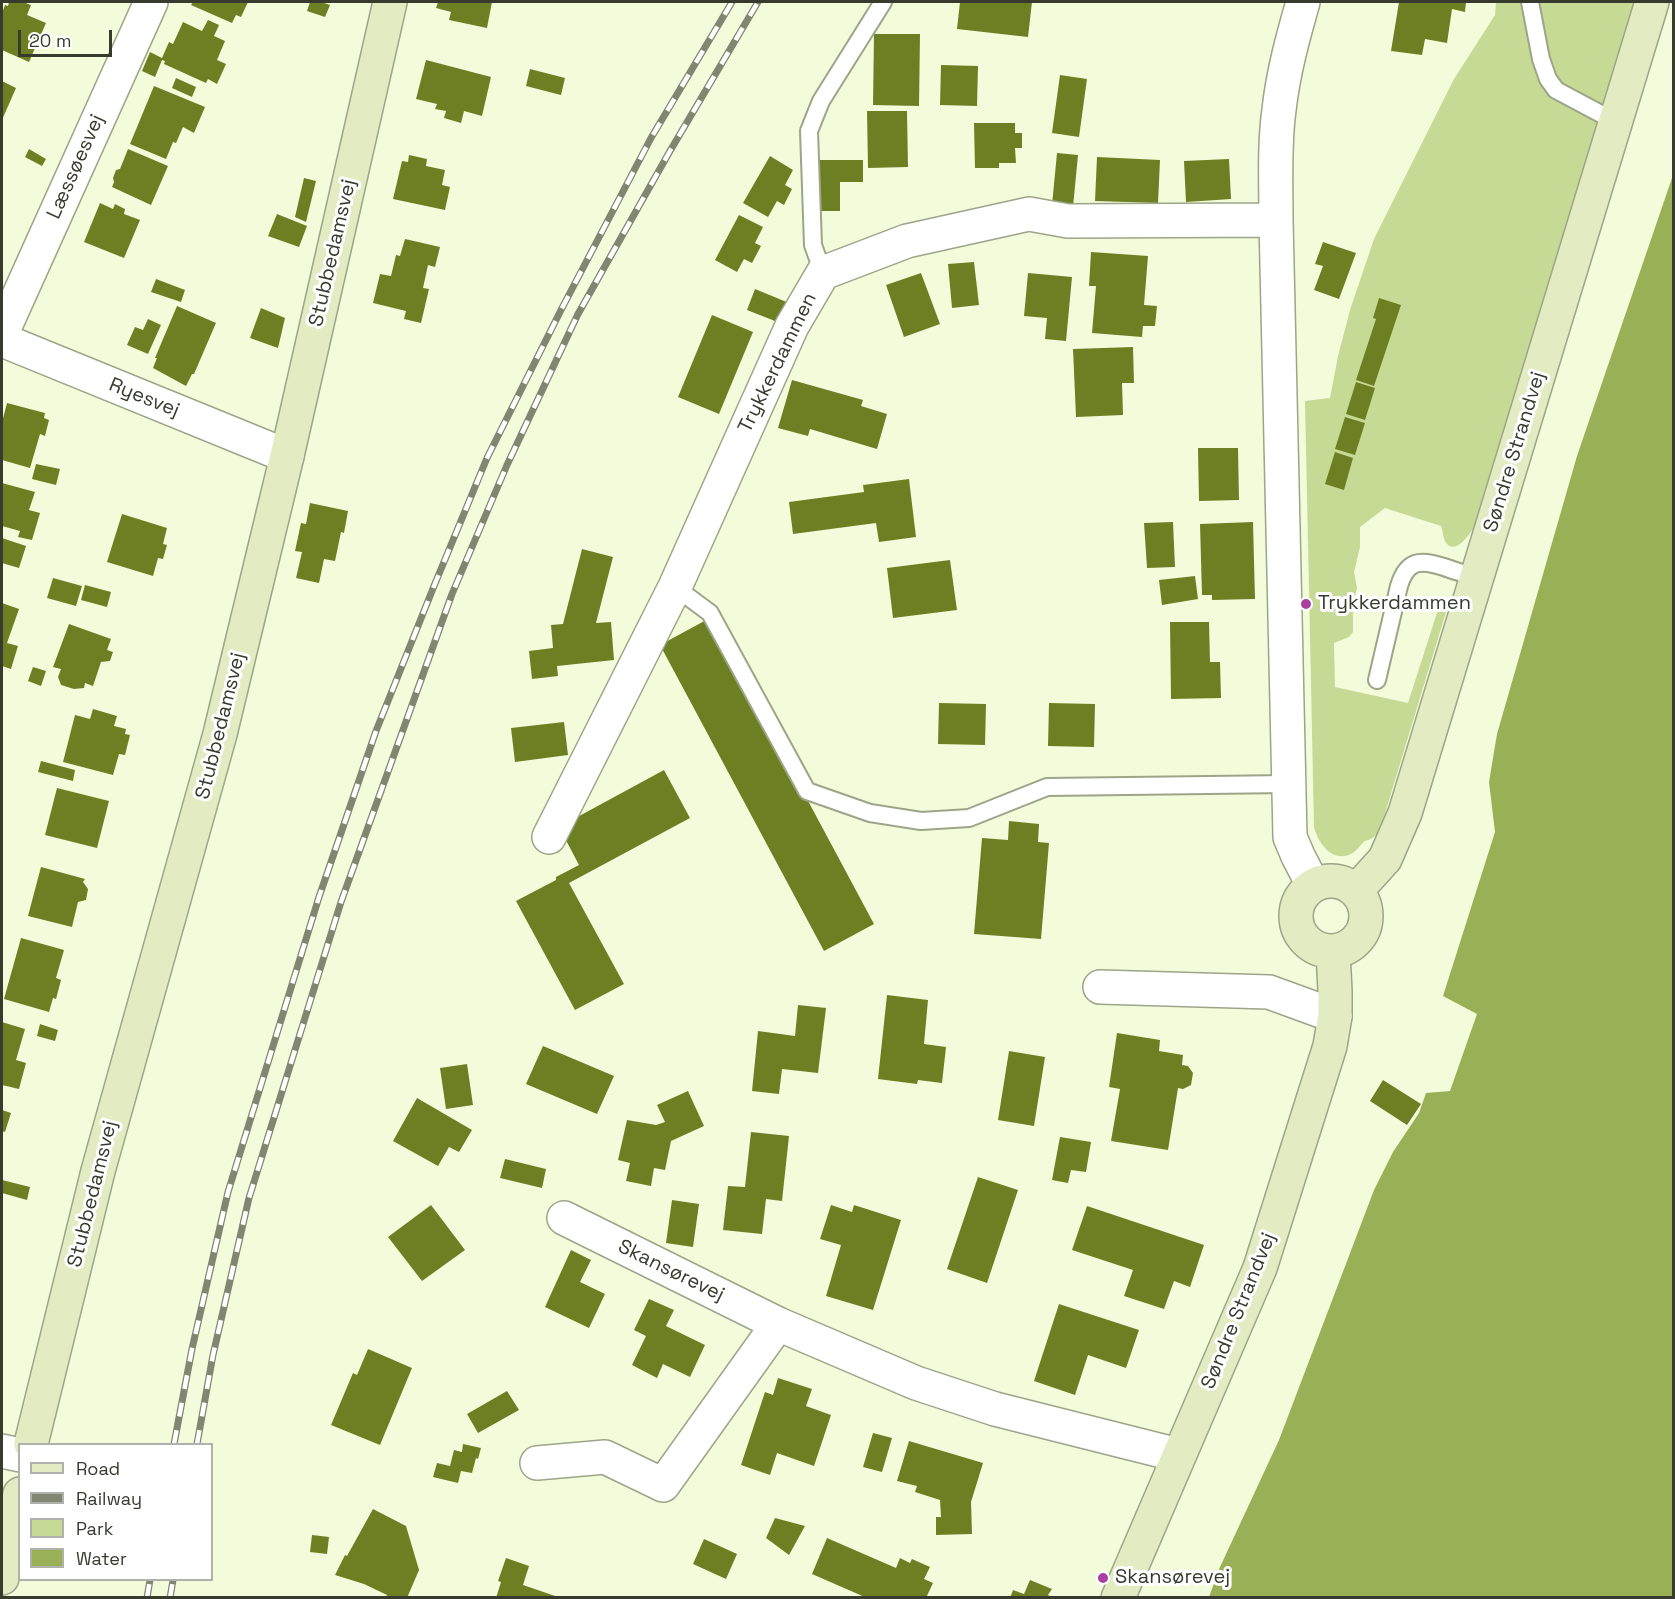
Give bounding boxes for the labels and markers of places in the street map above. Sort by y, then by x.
place label: Trykkerdammen [1318,592,1471,616]
marker: Trykkerdammen [1299,597,1313,611]
place label: Skansørevej [1115,1566,1230,1590]
marker: Skansørevej [1096,1571,1110,1585]

